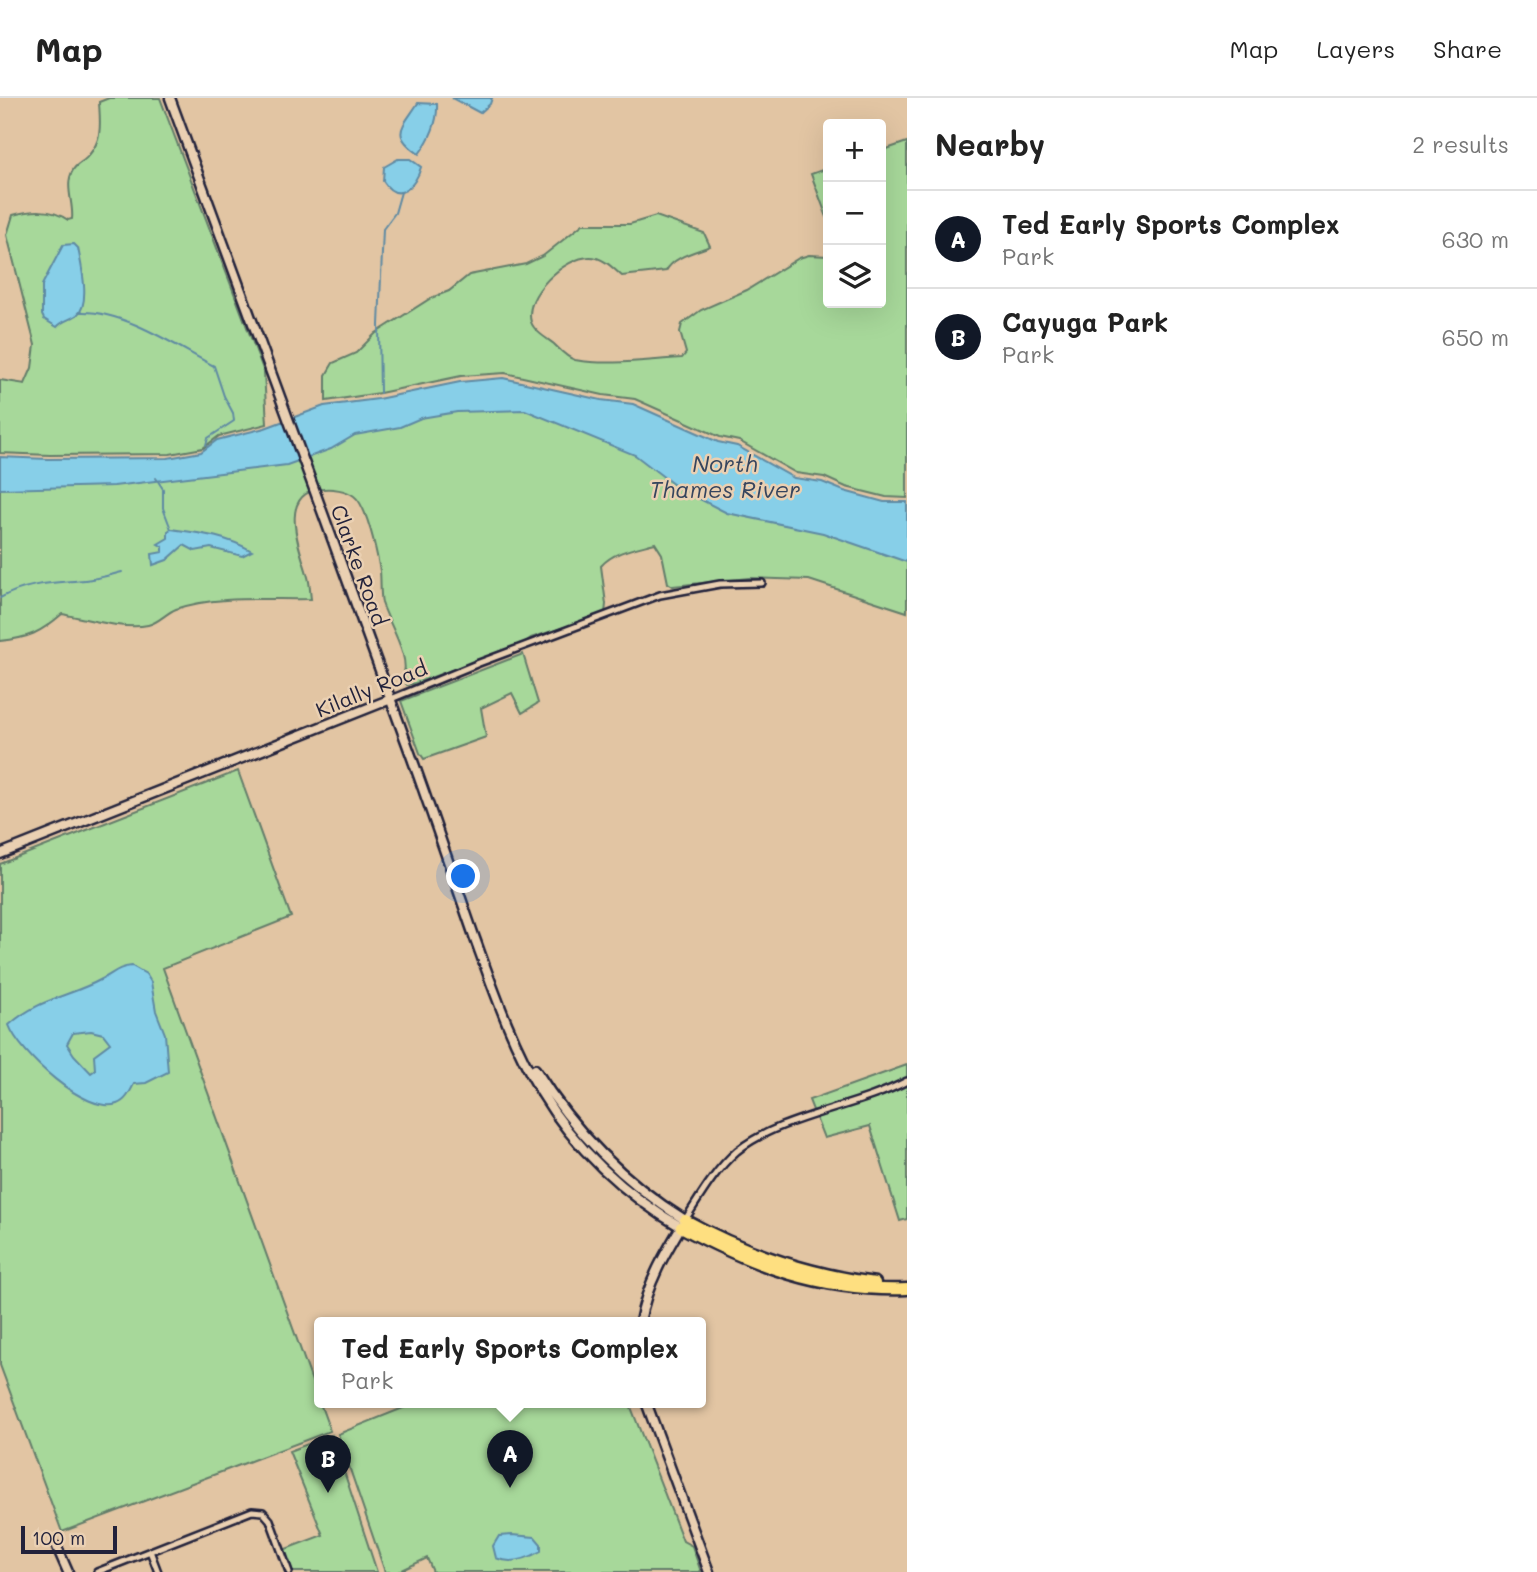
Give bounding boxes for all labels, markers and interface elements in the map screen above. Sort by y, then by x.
text: Map [35,27,103,70]
text: Map [1230,33,1278,64]
text: Layers [1316,33,1395,64]
text: Share [1433,33,1502,64]
map controls [823,119,886,308]
button: + [823,119,886,182]
text: Nearby [935,124,1045,164]
text: 2 results [1412,129,1509,159]
button: − [823,182,886,245]
text: Ted Early Sports Complex [1002,207,1340,241]
text: A [950,224,966,254]
text: 630 m [1442,224,1509,254]
text: Park [1002,241,1054,271]
button: layers [823,245,886,308]
text: Cayuga Park [1002,305,1168,339]
text: B [950,322,966,352]
text: 650 m [1442,322,1509,352]
text: Park [1002,339,1054,369]
water label: North Thames River [650,448,800,504]
street label: Clarke Road [326,501,394,629]
street label: Kilally Road [311,653,431,723]
your location [446,859,480,893]
popup [314,1317,706,1408]
text: Ted Early Sports Complex [341,1331,679,1365]
text: Park [341,1365,393,1395]
pin: A [487,1430,533,1488]
pin: B [305,1435,351,1493]
scale bar [21,1523,117,1555]
text: 100 m [32,1525,85,1550]

